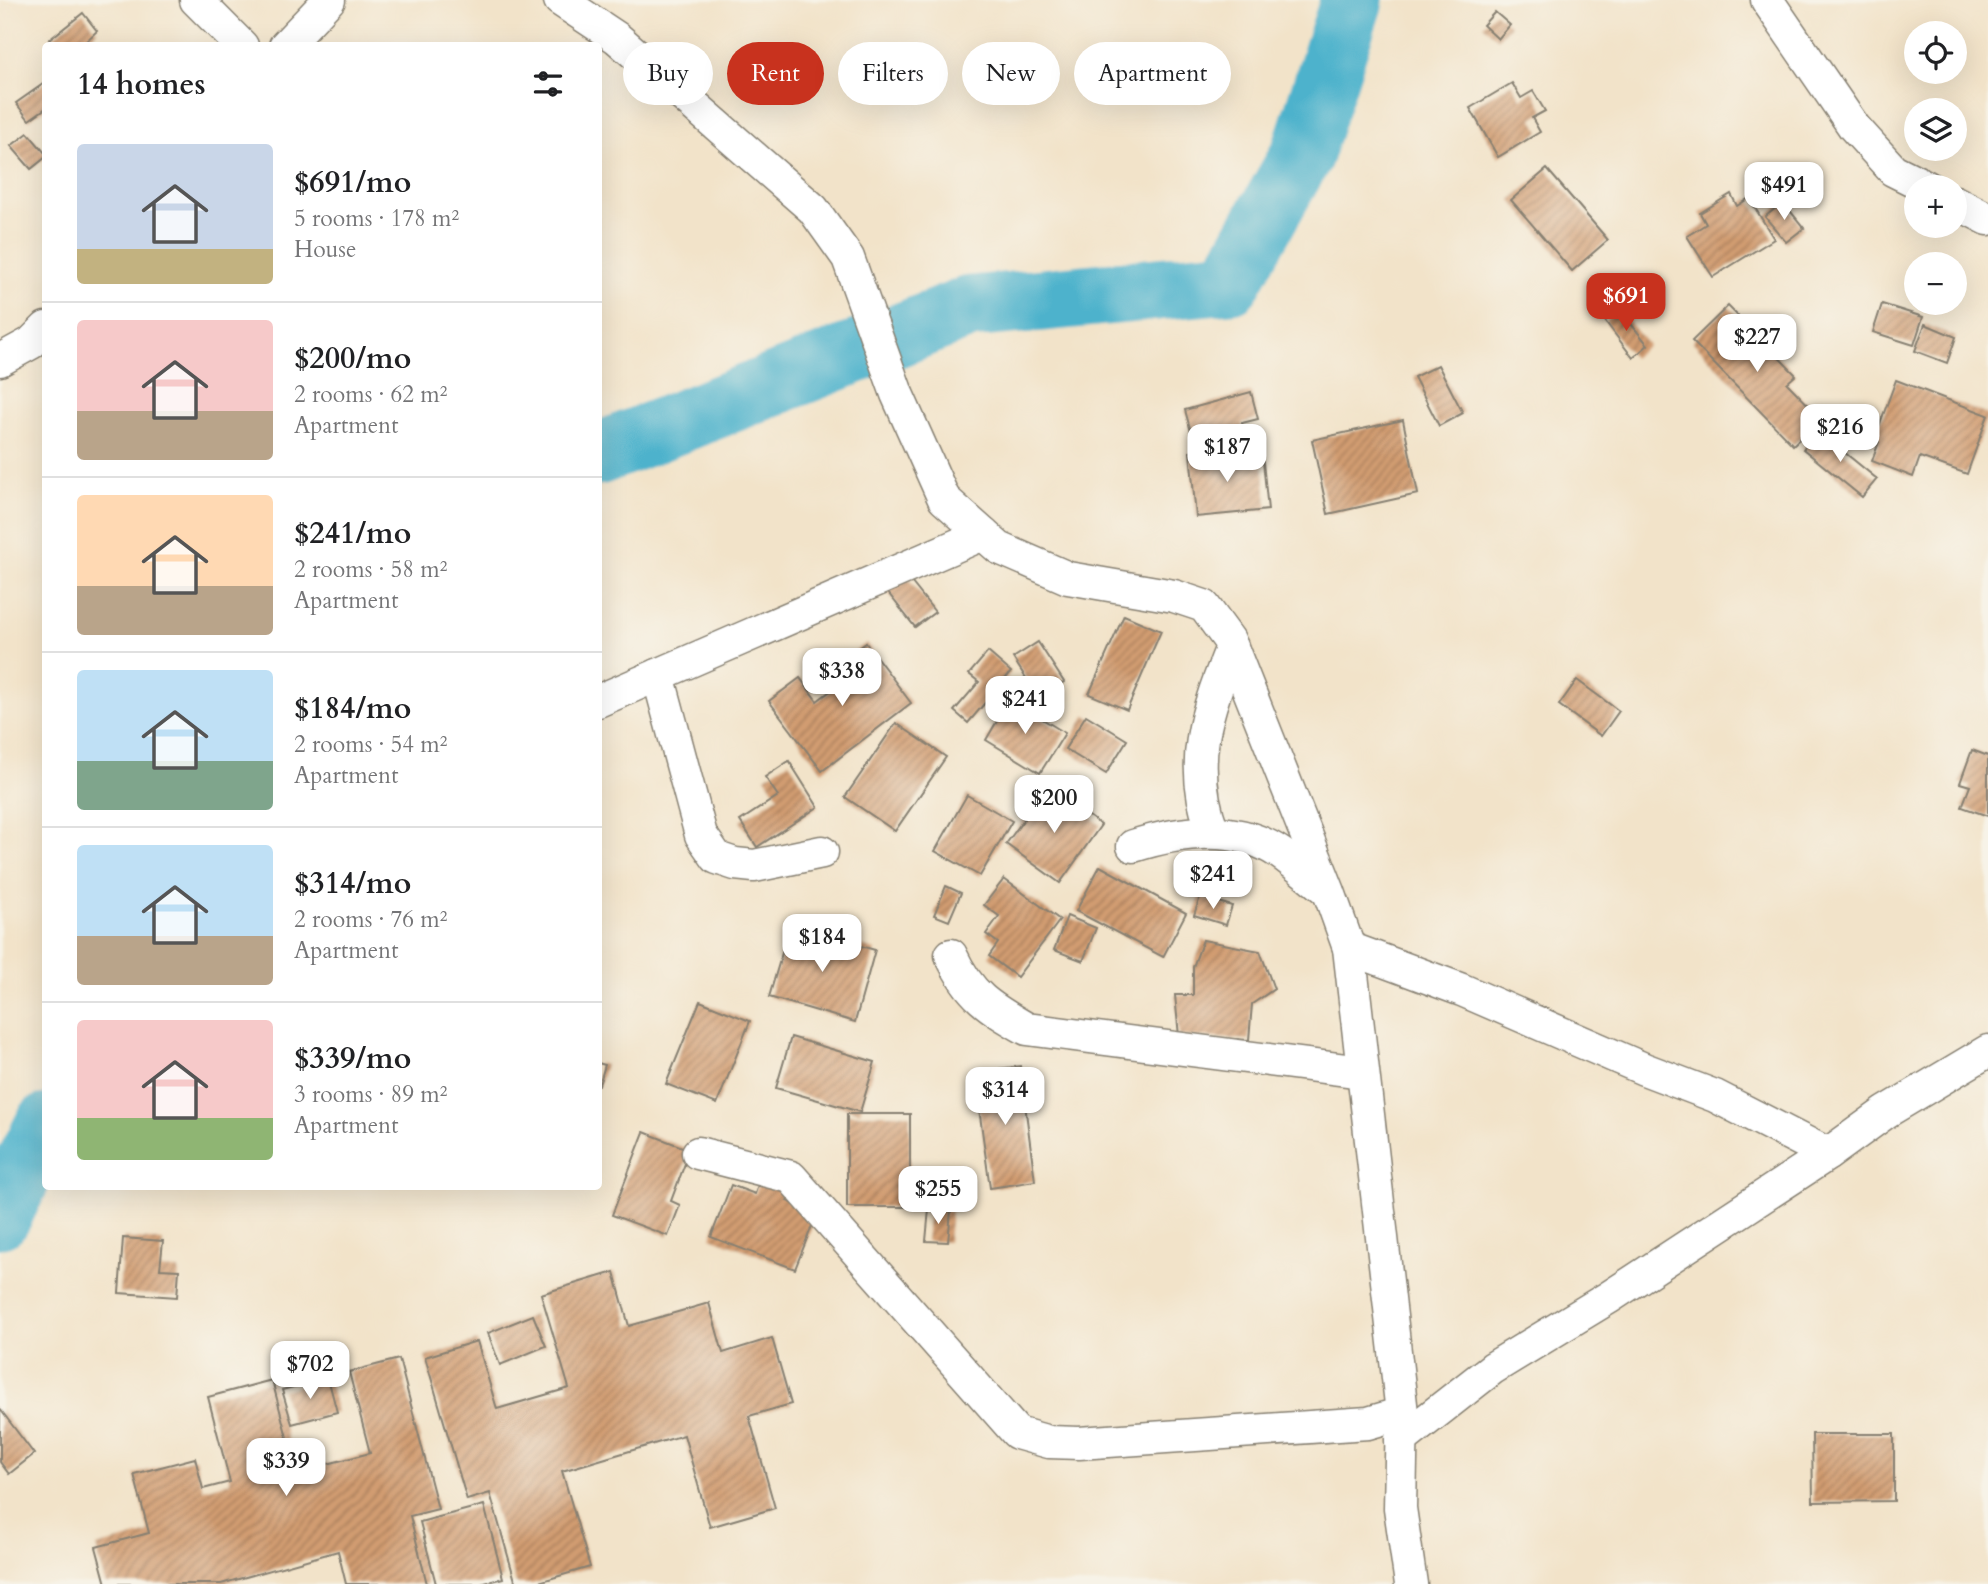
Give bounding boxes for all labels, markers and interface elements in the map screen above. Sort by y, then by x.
map controls [1904,21,1967,315]
button: locate [1904,21,1967,84]
chip: Buy [623,42,713,105]
chip: Rent [727,42,824,105]
chip: Filters [838,42,948,105]
chip: New [962,42,1060,105]
chip: Apartment [1074,42,1231,105]
text: 14 homes [77,64,206,105]
icon: filters [529,65,567,103]
button: layers [1904,98,1967,161]
text: $691/mo [294,162,411,203]
pin: $491 [1743,162,1825,222]
text: $491 [1760,169,1808,200]
icon: home [133,172,217,256]
button: + [1904,175,1967,238]
text: 5 rooms · 178 m² [294,203,459,234]
text: House [294,234,356,265]
button: − [1904,252,1967,315]
pin: $691 [1585,274,1667,333]
text: $691 [1602,280,1650,311]
pin: $227 [1716,314,1798,374]
text: $227 [1733,321,1781,352]
text: $200/mo [294,338,411,379]
icon: home [133,348,217,432]
text: 2 rooms · 62 m² [294,379,447,410]
pin: $216 [1799,405,1881,464]
text: Apartment [294,410,398,441]
text: $216 [1816,411,1864,442]
pin: $187 [1186,424,1268,484]
text: $187 [1203,431,1251,462]
text: $241/mo [294,513,411,554]
icon: home [133,523,217,607]
text: 2 rooms · 58 m² [294,554,447,585]
text: Apartment [294,585,398,616]
pin: $338 [801,648,883,708]
text: $338 [818,655,866,686]
pin: $241 [984,676,1066,736]
text: $241 [1001,683,1049,714]
text: $184/mo [294,688,411,729]
icon: home [133,698,217,782]
text: 2 rooms · 54 m² [294,729,447,760]
text: Apartment [294,760,398,791]
pin: $200 [1013,776,1095,835]
text: $200 [1030,782,1078,813]
pin: $241 [1172,852,1254,911]
text: $241 [1189,858,1237,889]
text: $314/mo [294,863,411,904]
icon: home [133,873,217,957]
text: 2 rooms · 76 m² [294,904,447,935]
pin: $184 [781,914,863,974]
text: $184 [798,921,846,952]
text: Apartment [294,935,398,966]
text: $339/mo [294,1038,411,1079]
icon: home [133,1048,217,1132]
pin: $314 [964,1068,1046,1127]
text: $314 [981,1074,1029,1105]
text: 3 rooms · 89 m² [294,1079,447,1110]
text: Apartment [294,1110,398,1141]
pin: $255 [897,1166,979,1226]
text: $255 [914,1173,962,1204]
pin: $702 [269,1342,351,1401]
text: $702 [286,1348,334,1379]
pin: $339 [245,1438,327,1498]
text: $339 [262,1445,310,1476]

